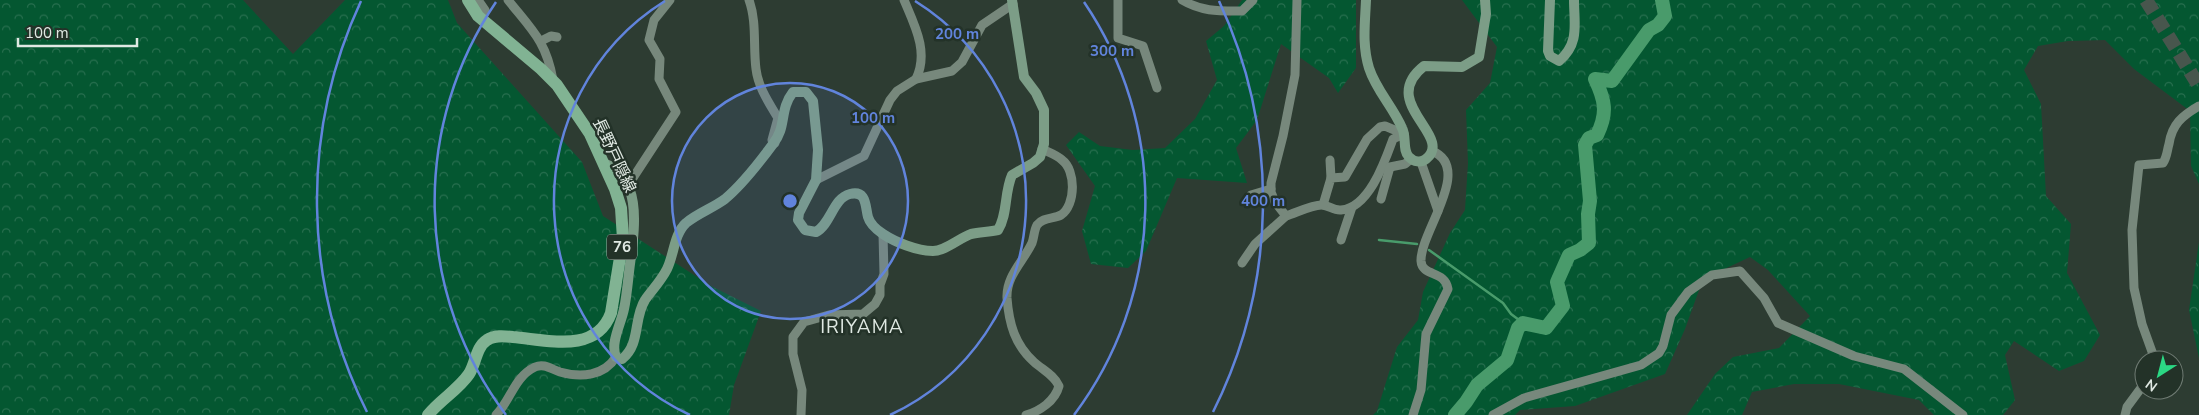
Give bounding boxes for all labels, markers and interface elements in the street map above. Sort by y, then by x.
scale bar [18,15,136,47]
text: 100 m [25,23,69,43]
text: 200 m [935,24,979,44]
text: 300 m [1090,41,1134,61]
text: 100 m [851,108,895,128]
street label: 長野戸隠線 [587,115,641,196]
text: 400 m [1241,191,1285,211]
centre of rings [781,192,799,210]
road number: 76 [607,234,637,260]
district label: IRIYAMA [820,314,904,340]
north arrow [2134,350,2184,400]
text: N [2142,374,2161,396]

